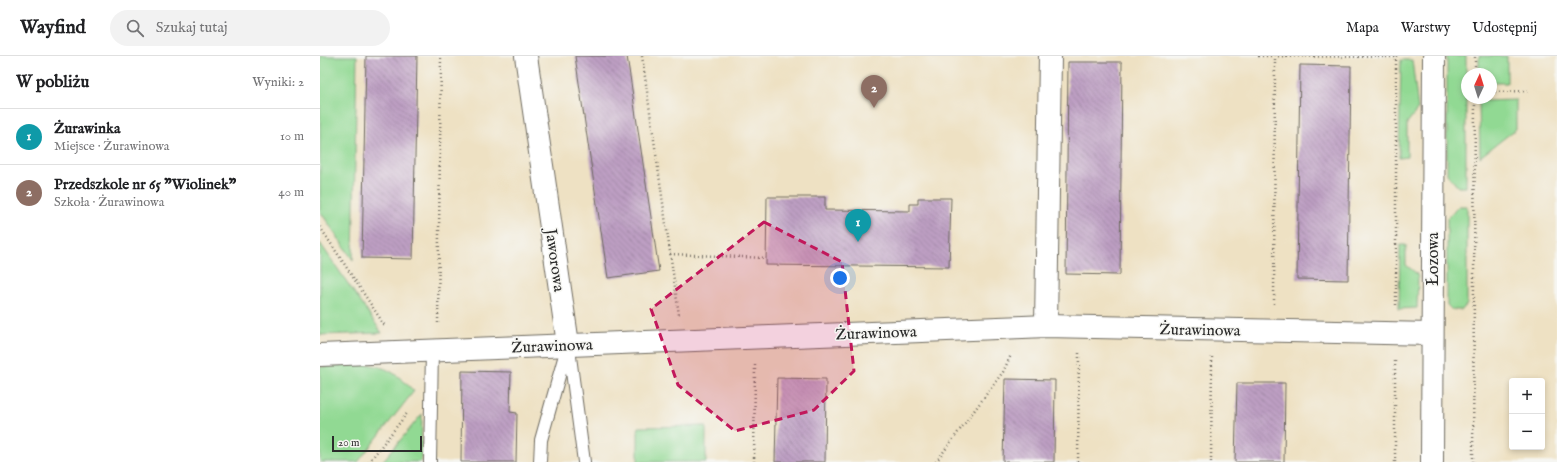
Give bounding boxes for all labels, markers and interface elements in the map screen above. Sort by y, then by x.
search box [110,10,390,46]
text: Wayfind [20,16,86,40]
icon: search [124,17,146,39]
text: Szukaj tutaj [156,18,228,37]
text: Mapa [1346,19,1379,37]
text: Warstwy [1401,19,1450,37]
text: Udostępnij [1472,19,1537,37]
north arrow [1461,68,1497,104]
text: W pobliżu [16,72,89,93]
text: Wyniki: 2 [252,74,304,91]
pin: 2 [861,75,887,108]
text: Żurawinka [54,119,120,138]
text: 1 [27,128,31,145]
text: 10 m [280,128,304,145]
text: Miejsce · Żurawinowa [54,138,169,155]
text: Przedszkole nr 65 "Wiolinek" [54,175,236,194]
text: 2 [26,184,32,201]
text: 40 m [278,184,304,201]
text: Szkoła · Żurawinowa [54,194,164,211]
pin: 1 [845,209,871,242]
street label: Jaworowa [539,225,568,293]
street label: Łozowa [1424,232,1444,286]
your location [830,268,850,288]
street label: Żurawinowa [1159,318,1241,342]
street label: Żurawinowa [835,321,917,345]
street label: Żurawinowa [511,334,593,358]
map controls [1509,378,1545,450]
button: + [1509,378,1545,414]
button: − [1509,414,1545,450]
scale bar [332,434,422,453]
text: 20 m [338,436,359,450]

